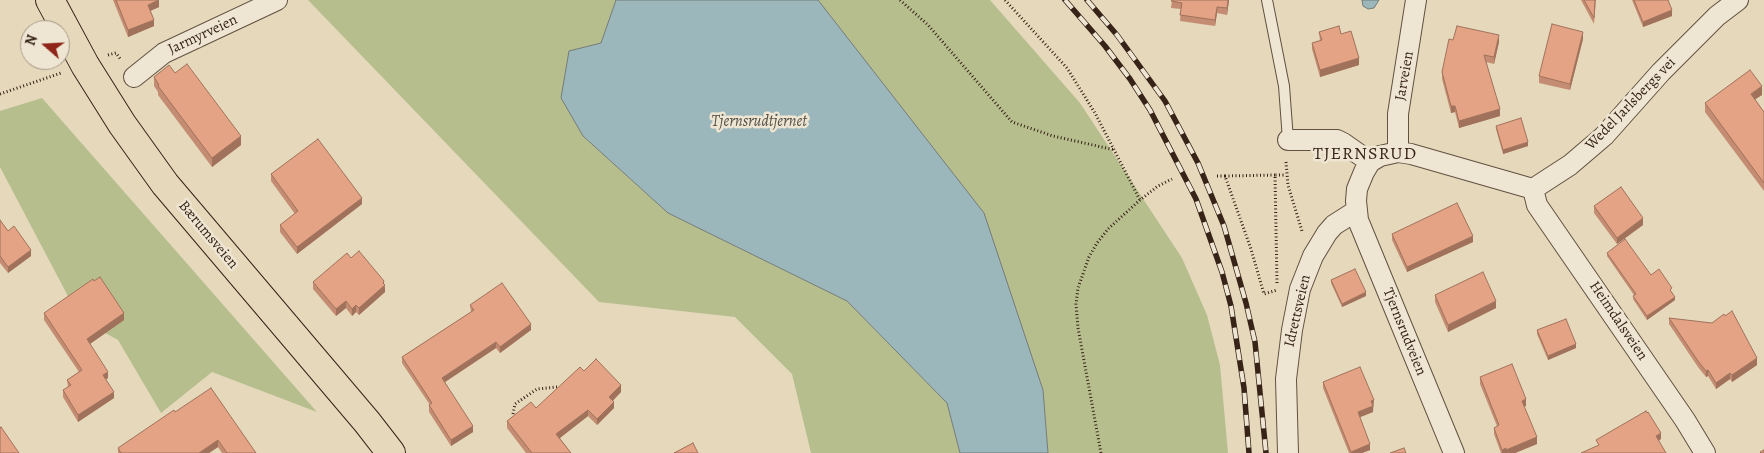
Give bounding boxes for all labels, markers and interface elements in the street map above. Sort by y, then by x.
street label: Jarmyrveien [165,11,241,59]
north arrow [20,20,70,70]
text: N [21,32,42,48]
street label: Jarveien [1392,50,1418,102]
street label: Wedel Jarlsbergs vei [1582,54,1680,154]
water label: Tjernsrudtjernet [711,112,807,132]
district label: TJERNSRUD [1312,144,1418,166]
street label: Bærumsveien [174,197,242,273]
street label: Idrettsveien [1281,273,1315,349]
street label: Heimdalsveien [1585,278,1651,364]
street label: Tjernsrudveien [1378,286,1430,378]

